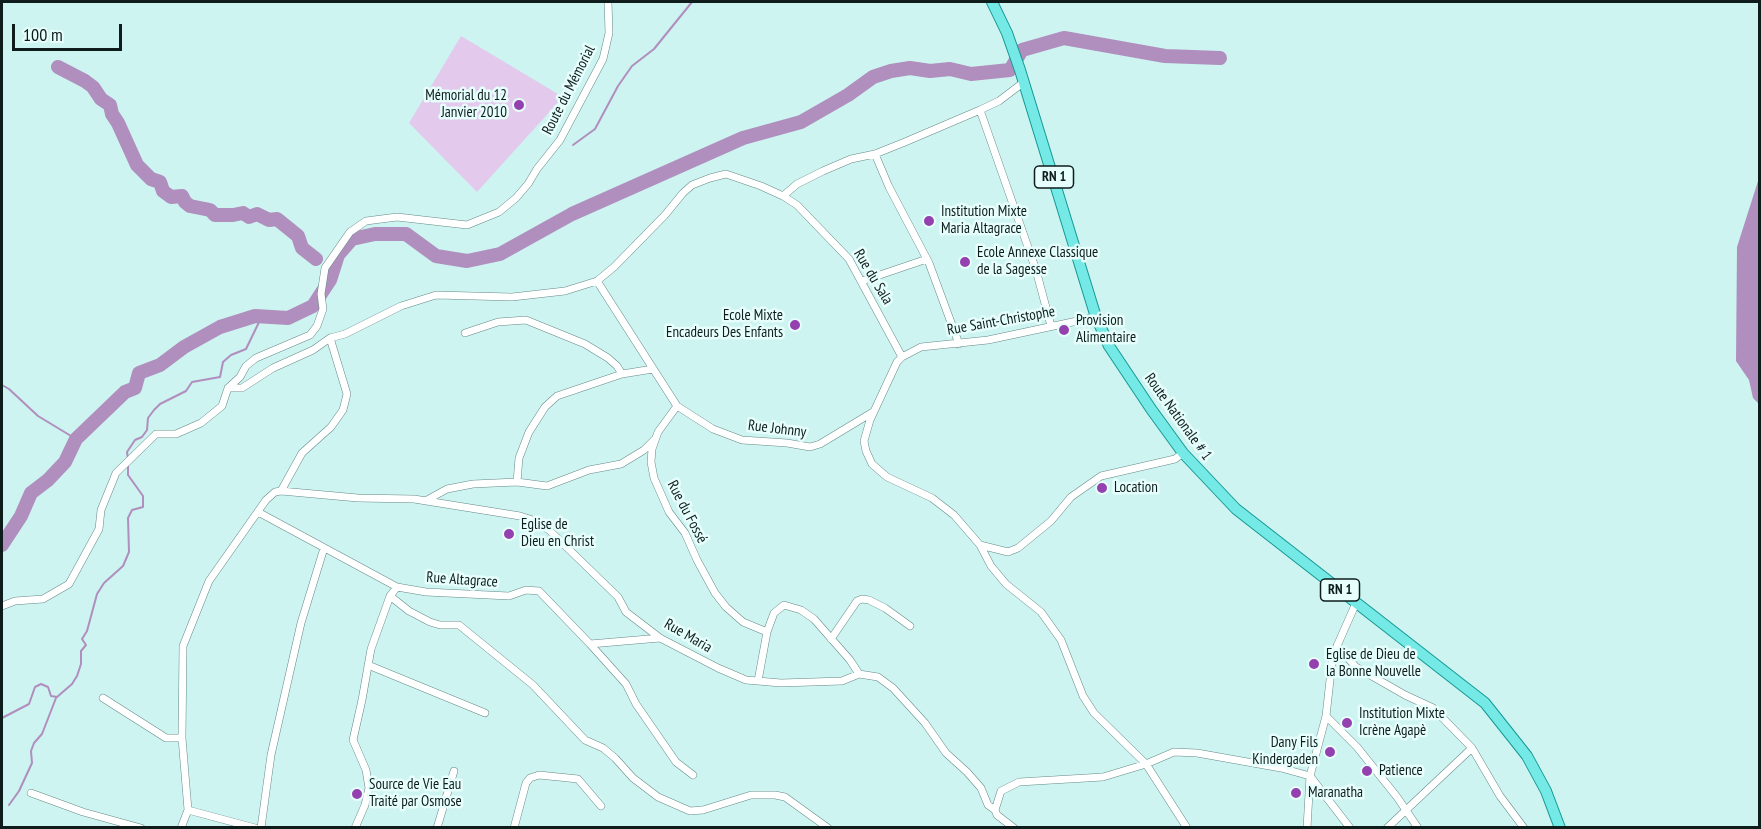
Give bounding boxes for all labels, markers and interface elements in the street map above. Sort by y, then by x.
scale bar [15,12,124,50]
text: 100 m [23,23,63,46]
street label: Route du Mémorial [539,42,599,138]
place label: Mémorial du 12 Janvier 2010 [425,87,507,122]
marker: Mémorial du 12 Janvier 2010 [512,98,526,112]
road number: RN 1 [1034,166,1074,188]
place label: Institution Mixte Maria Altagrace [941,203,1027,238]
marker: Institution Mixte Maria Altagrace [922,214,936,228]
place label: Ecole Annexe Classique de la Sagesse [977,244,1098,279]
street label: Rue du Sala [850,246,896,308]
marker: Ecole Annexe Classique de la Sagesse [958,255,972,269]
street label: Rue Saint-Christophe [946,303,1056,339]
place label: Ecole Mixte Encadeurs Des Enfants [666,307,783,342]
place label: Provision Alimentaire [1076,312,1136,347]
marker: Ecole Mixte Encadeurs Des Enfants [788,318,802,332]
marker: Provision Alimentaire [1057,323,1071,337]
street label: Route Nationale # 1 [1140,370,1216,464]
street label: Rue Johnny [747,416,807,442]
street label: Rue du Fossé [663,478,711,546]
place label: Location [1114,479,1158,497]
marker: Location [1095,481,1109,495]
place label: Eglise de Dieu en Christ [521,516,594,551]
marker: Eglise de Dieu en Christ [502,527,516,541]
street label: Rue Altagrace [426,569,498,591]
road number: RN 1 [1320,579,1360,601]
street label: Rue Maria [661,615,715,657]
place label: Eglise de Dieu de la Bonne Nouvelle [1326,646,1421,681]
marker: Eglise de Dieu de la Bonne Nouvelle [1307,657,1321,671]
place label: Institution Mixte Icrène Agapè [1359,705,1445,740]
marker: Institution Mixte Icrène Agapè [1340,716,1354,730]
place label: Dany Fils Kindergaden [1252,734,1318,769]
marker: Dany Fils Kindergaden [1323,745,1337,759]
place label: Patience [1379,762,1423,780]
marker: Patience [1360,764,1374,778]
place label: Source de Vie Eau Traité par Osmose [369,776,462,811]
place label: Maranatha [1308,784,1363,802]
marker: Maranatha [1289,786,1303,800]
marker: Source de Vie Eau Traité par Osmose [350,787,364,801]

